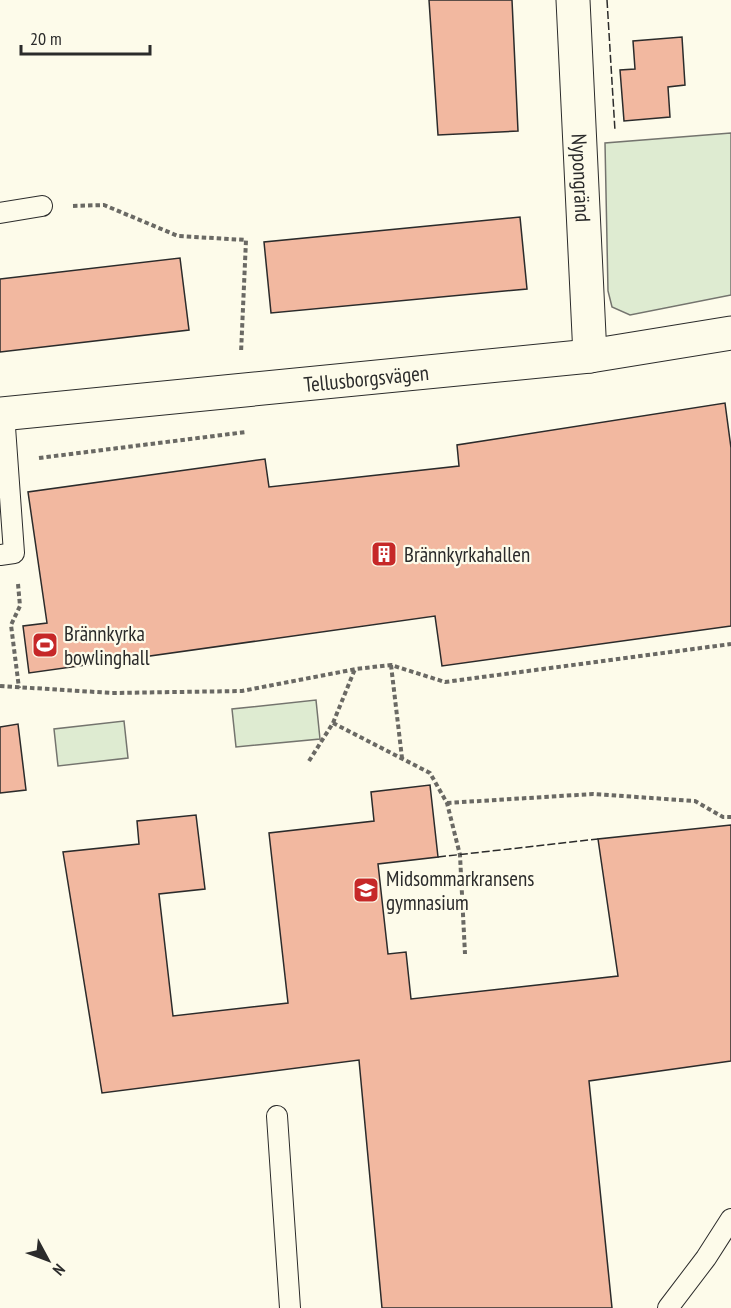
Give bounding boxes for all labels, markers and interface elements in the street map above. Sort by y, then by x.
scale bar [21,18,150,56]
text: 20 m [30,27,62,50]
street label: Nypongränd [566,133,597,223]
street label: Tellusborgsvägen [302,358,430,398]
building icon: Brännkyrkahallen [369,539,399,569]
place label: Brännkyrkahallen [404,541,530,568]
place label: Brännkyrka bowlinghall [64,620,150,671]
sports icon: Brännkyrka bowlinghall [30,630,60,660]
place label: Midsommarkransens gymnasium [386,865,534,916]
school or university icon: Midsommarkransens gymnasium [351,875,381,905]
north arrow [18,1230,78,1290]
text: N [49,1260,70,1280]

